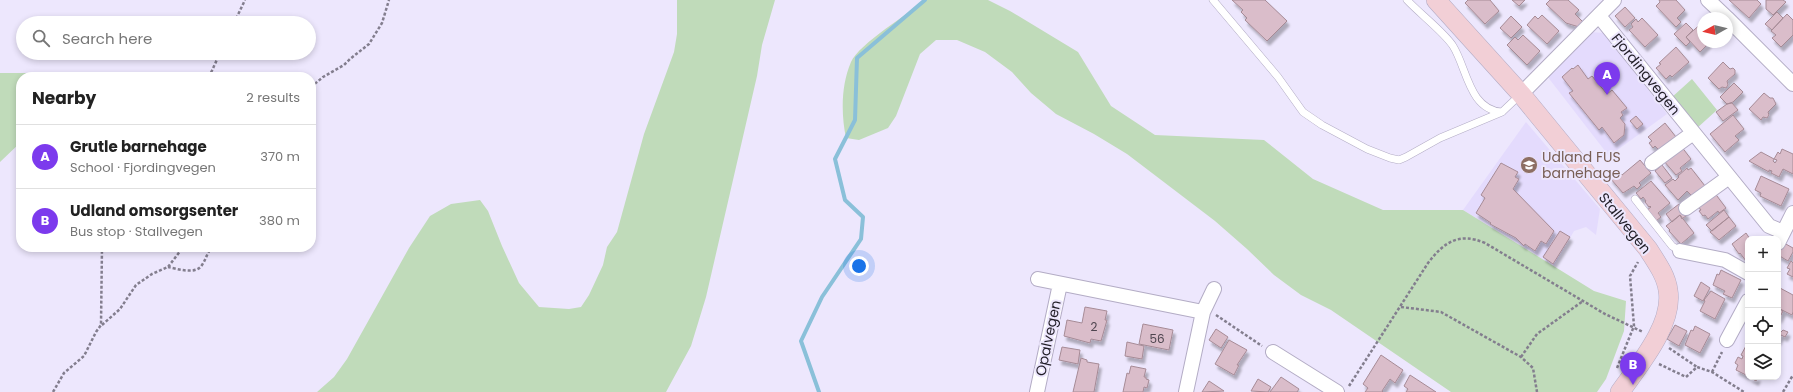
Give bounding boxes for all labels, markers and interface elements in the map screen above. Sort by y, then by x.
north arrow [1697,12,1733,48]
search box [16,16,316,60]
icon: search [30,27,52,49]
text: Search here [62,28,152,49]
street label: Fjordingvegen [1607,29,1685,119]
pin: A [1594,62,1620,95]
text: Nearby [32,86,96,110]
text: 2 results [246,88,300,107]
text: Grutle barnehage [70,136,207,157]
text: A [40,147,50,166]
text: 370 m [260,147,300,166]
place label: Udland FUS barnehage [1542,147,1621,183]
school or university icon: Udland FUS barnehage [1519,155,1539,175]
text: School · Fjordingvegen [70,158,216,177]
street label: Stallvegen [1594,188,1656,258]
text: Udland omsorgsenter [70,200,238,221]
text: B [41,211,49,230]
text: 380 m [259,211,300,230]
text: Bus stop · Stallvegen [70,222,203,241]
map controls [1745,236,1781,380]
button: + [1745,236,1781,272]
your location [849,256,869,276]
button: − [1745,272,1781,308]
street label: Opalvegen [1030,298,1066,378]
button: locate [1745,308,1781,344]
house number: 2 [1091,318,1098,335]
house number: 56 [1149,330,1165,347]
button: layers [1745,344,1781,380]
pin: B [1620,352,1646,385]

